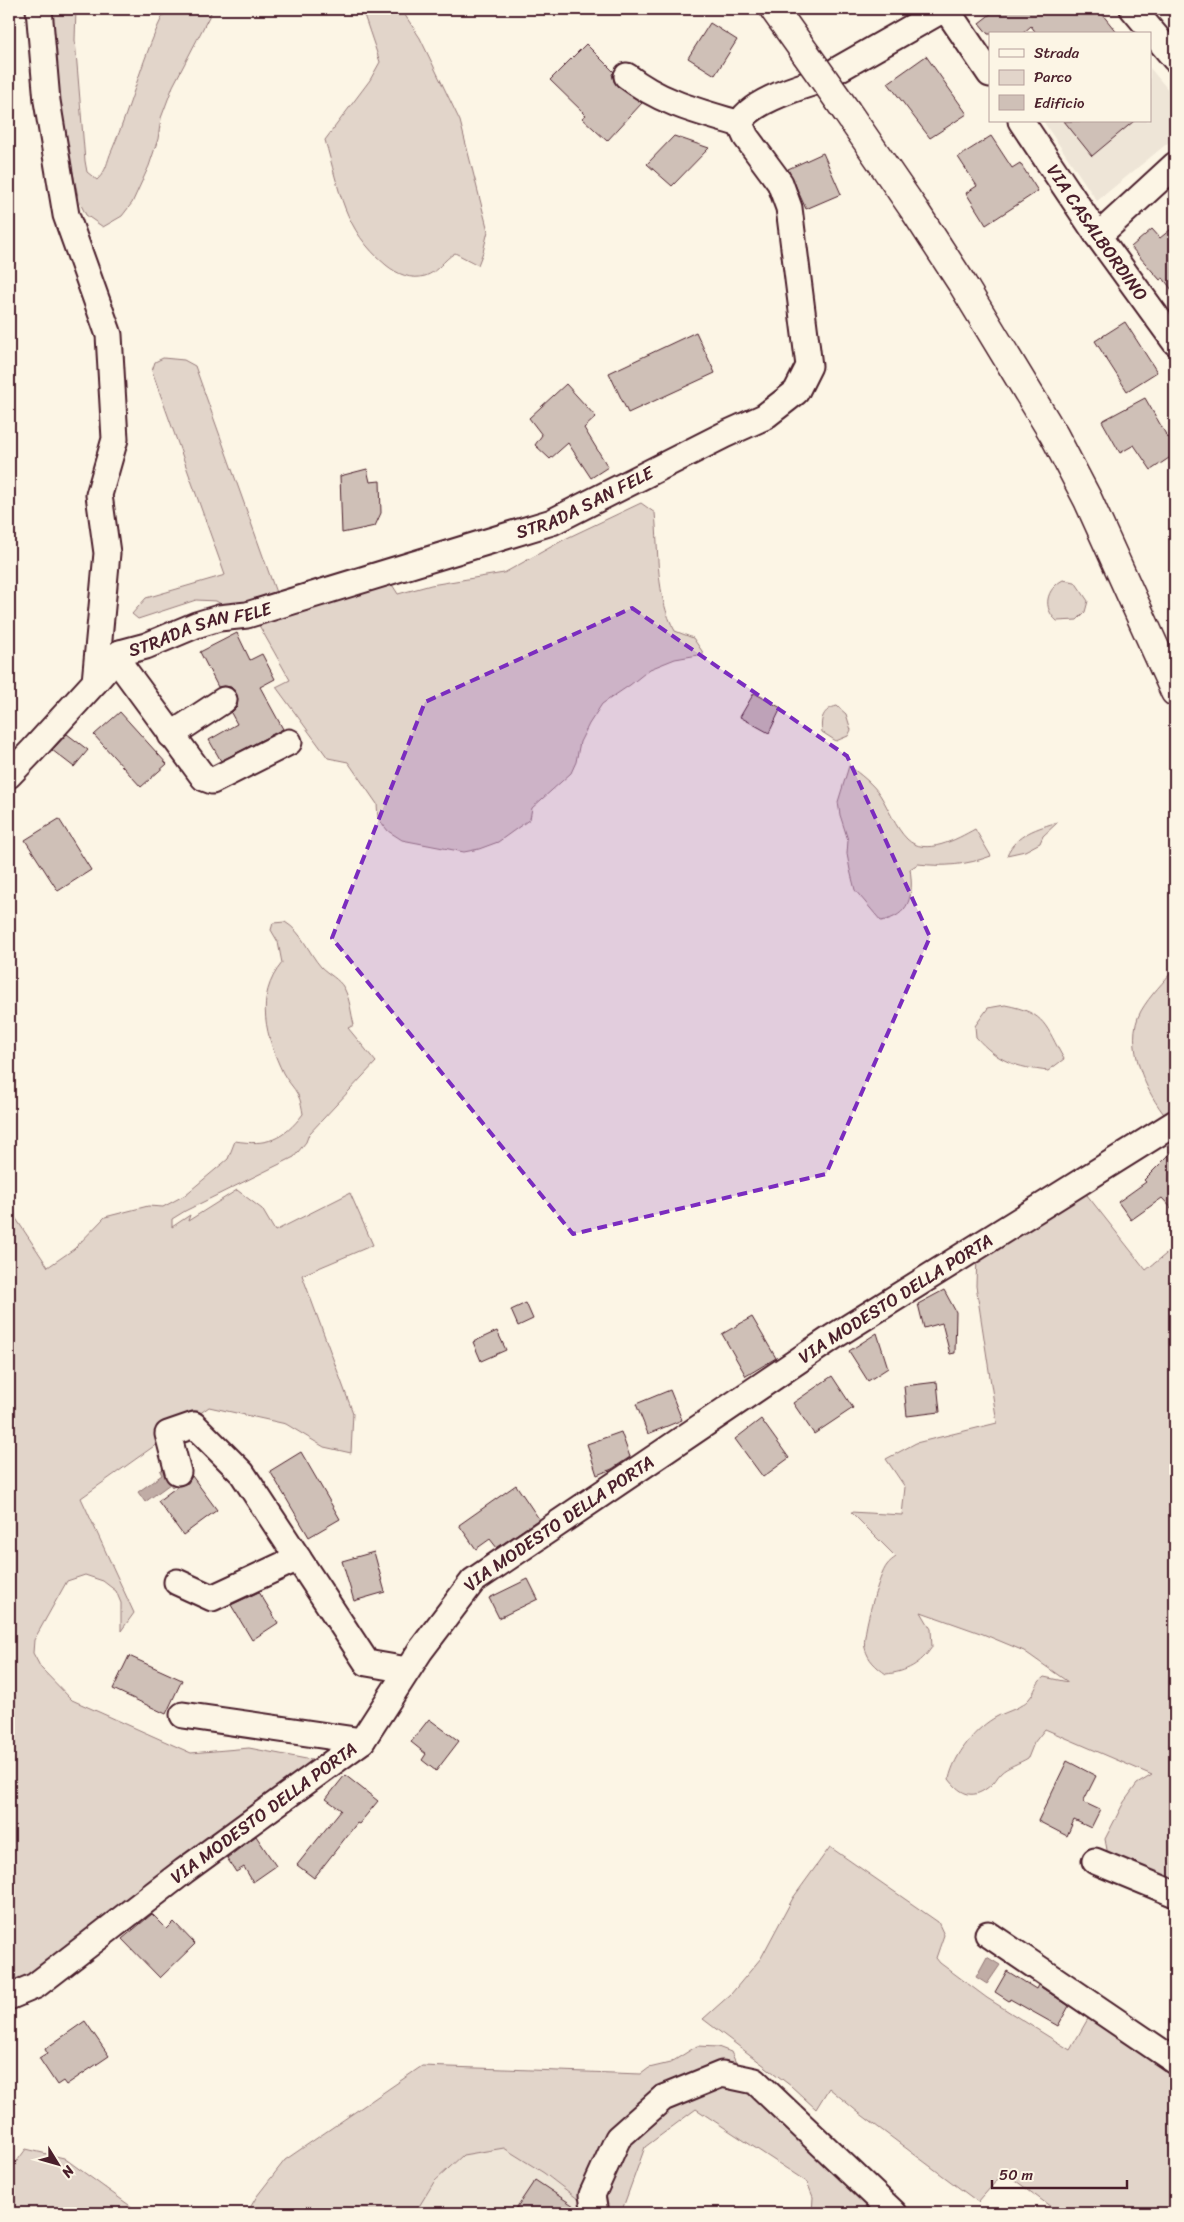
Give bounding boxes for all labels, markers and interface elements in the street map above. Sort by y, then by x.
legend [989,32,1152,122]
text: Strada [1034,40,1080,66]
text: Parco [1034,64,1072,90]
text: Edificio [1034,90,1085,116]
street label: VIA CASALBORDINO [1038,157,1156,308]
street label: STRADA SAN FELE [512,457,660,548]
street label: STRADA SAN FELE [125,592,276,666]
street label: VIA MODESTO DELLA PORTA [792,1225,999,1372]
street label: VIA MODESTO DELLA PORTA [455,1447,661,1598]
street label: VIA MODESTO DELLA PORTA [163,1734,364,1892]
north arrow [32,2140,82,2190]
scale bar [992,2157,1126,2189]
text: N [55,2159,81,2183]
text: 50 m [999,2162,1034,2188]

